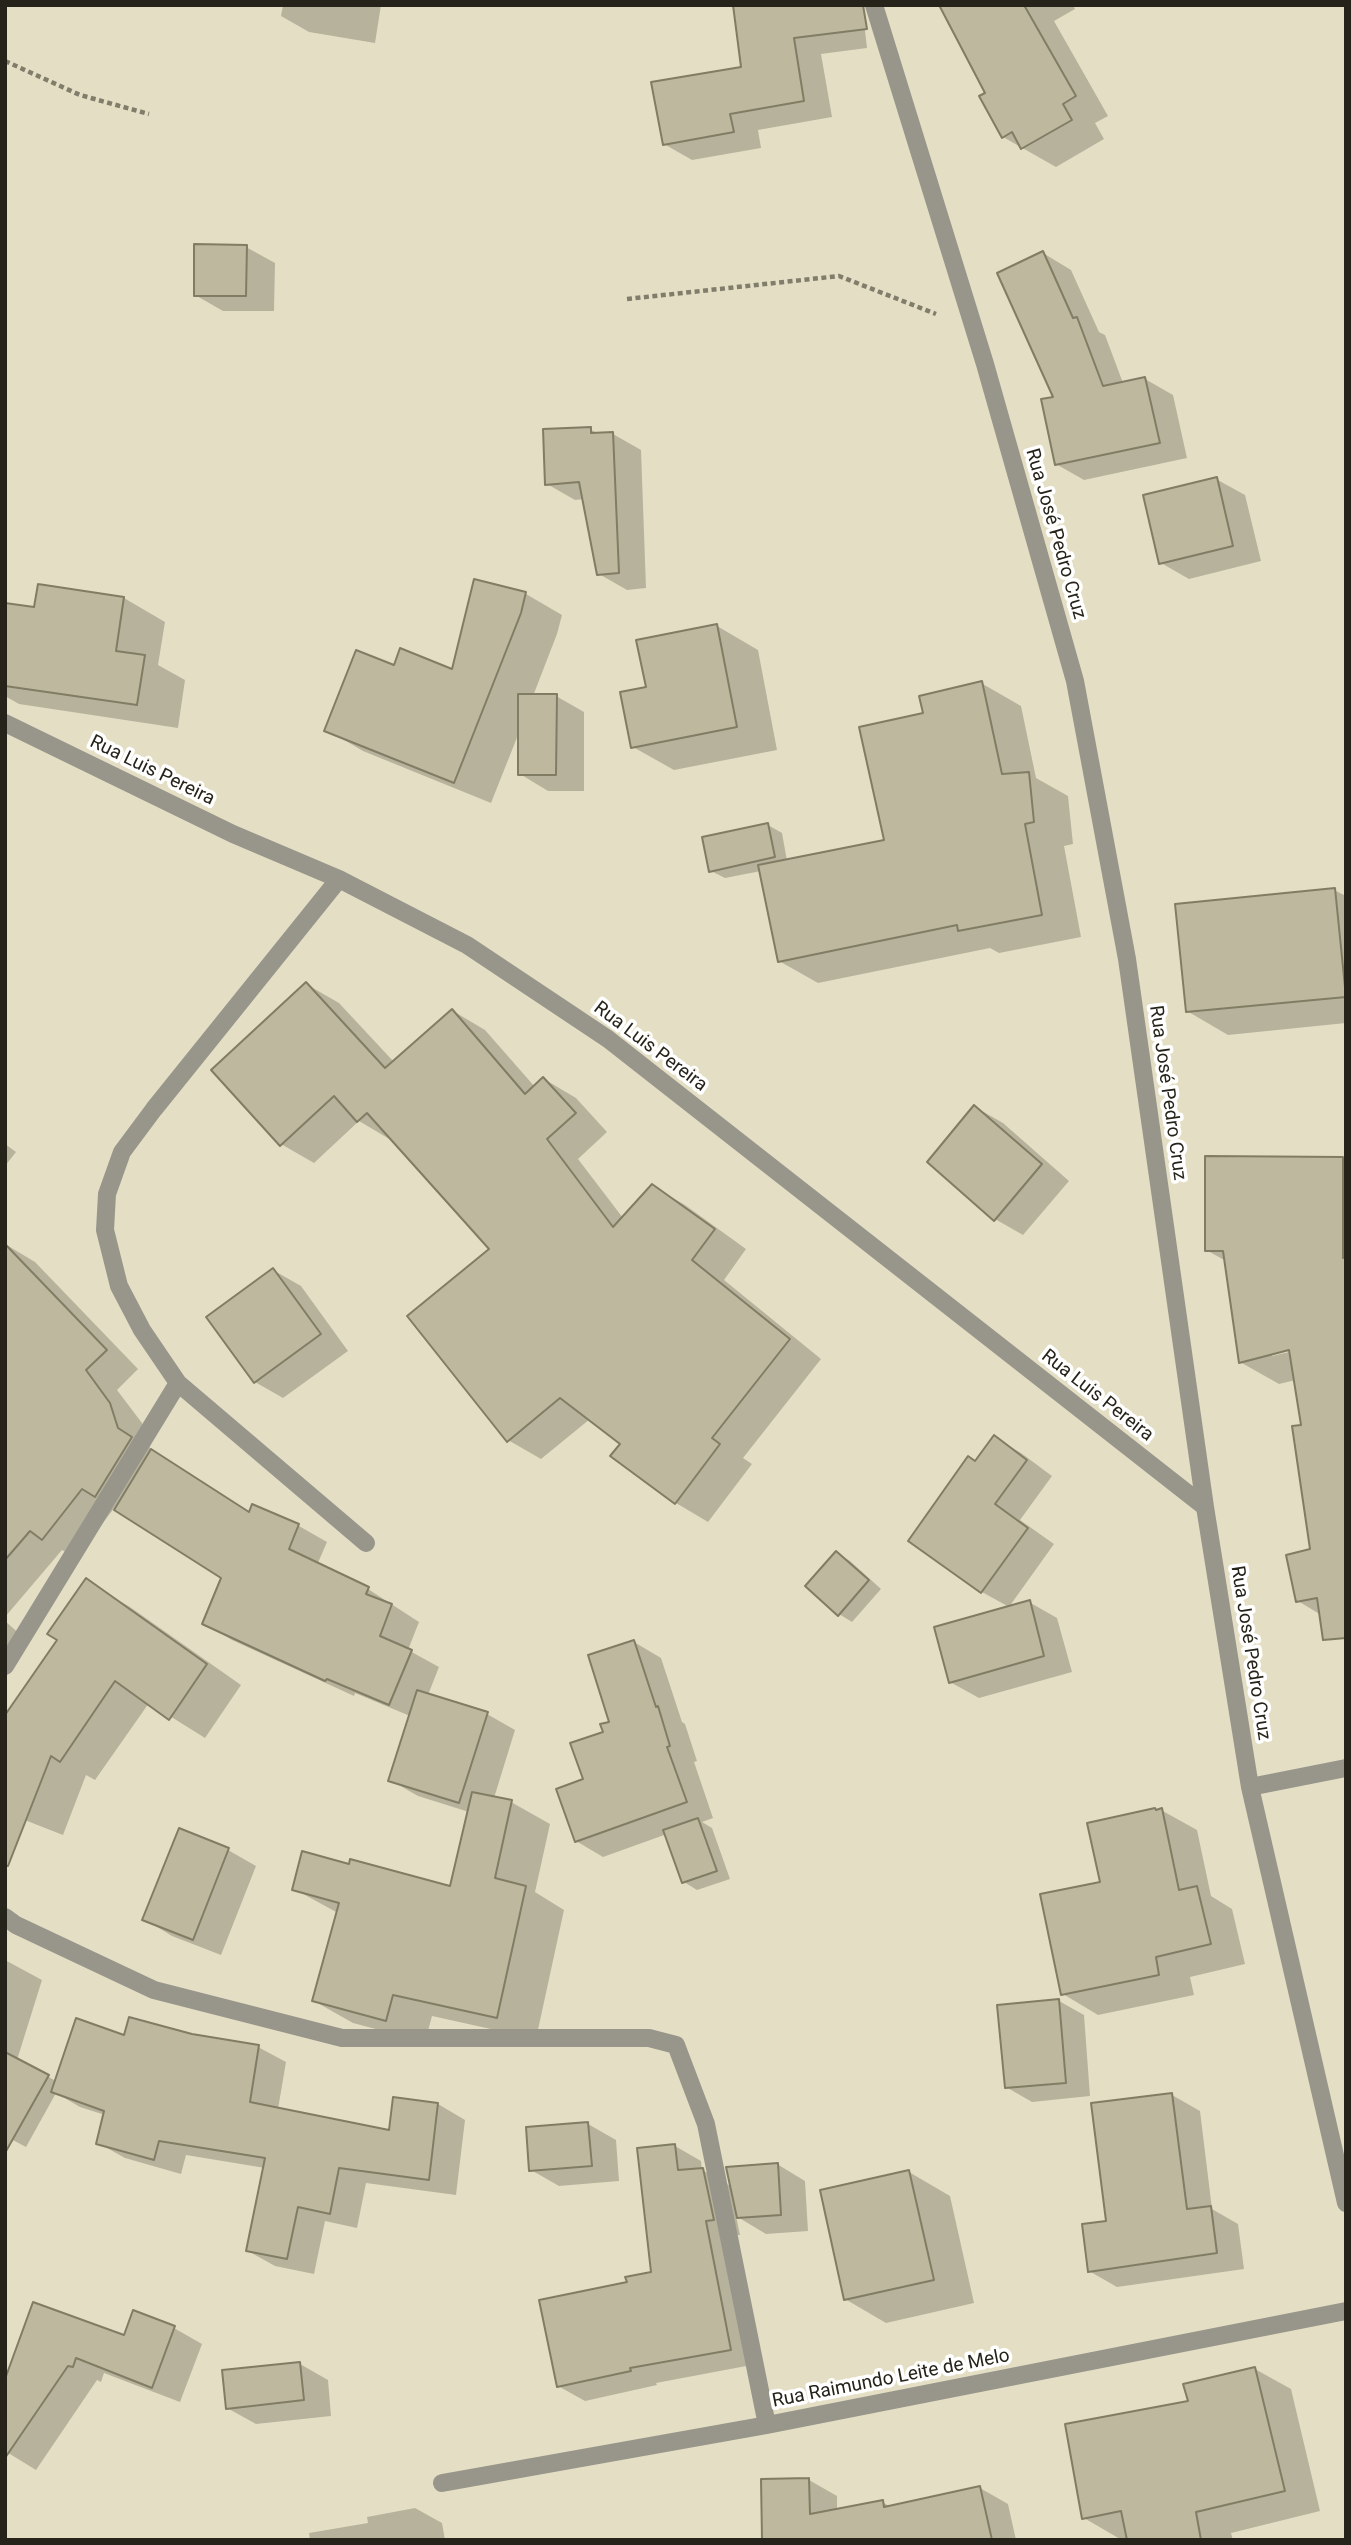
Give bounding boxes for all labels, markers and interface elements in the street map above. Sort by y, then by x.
street label: Rua José Pedro Cruz [1020,446,1090,622]
street label: Rua Luis Pereira [86,731,218,811]
street label: Rua Luis Pereira [589,997,711,1097]
street label: Rua José Pedro Cruz [1143,1004,1191,1182]
street label: Rua Luis Pereira [1036,1345,1158,1447]
street label: Rua José Pedro Cruz [1225,1564,1275,1742]
street label: Rua Raimundo Leite de Melo [770,2345,1012,2413]

